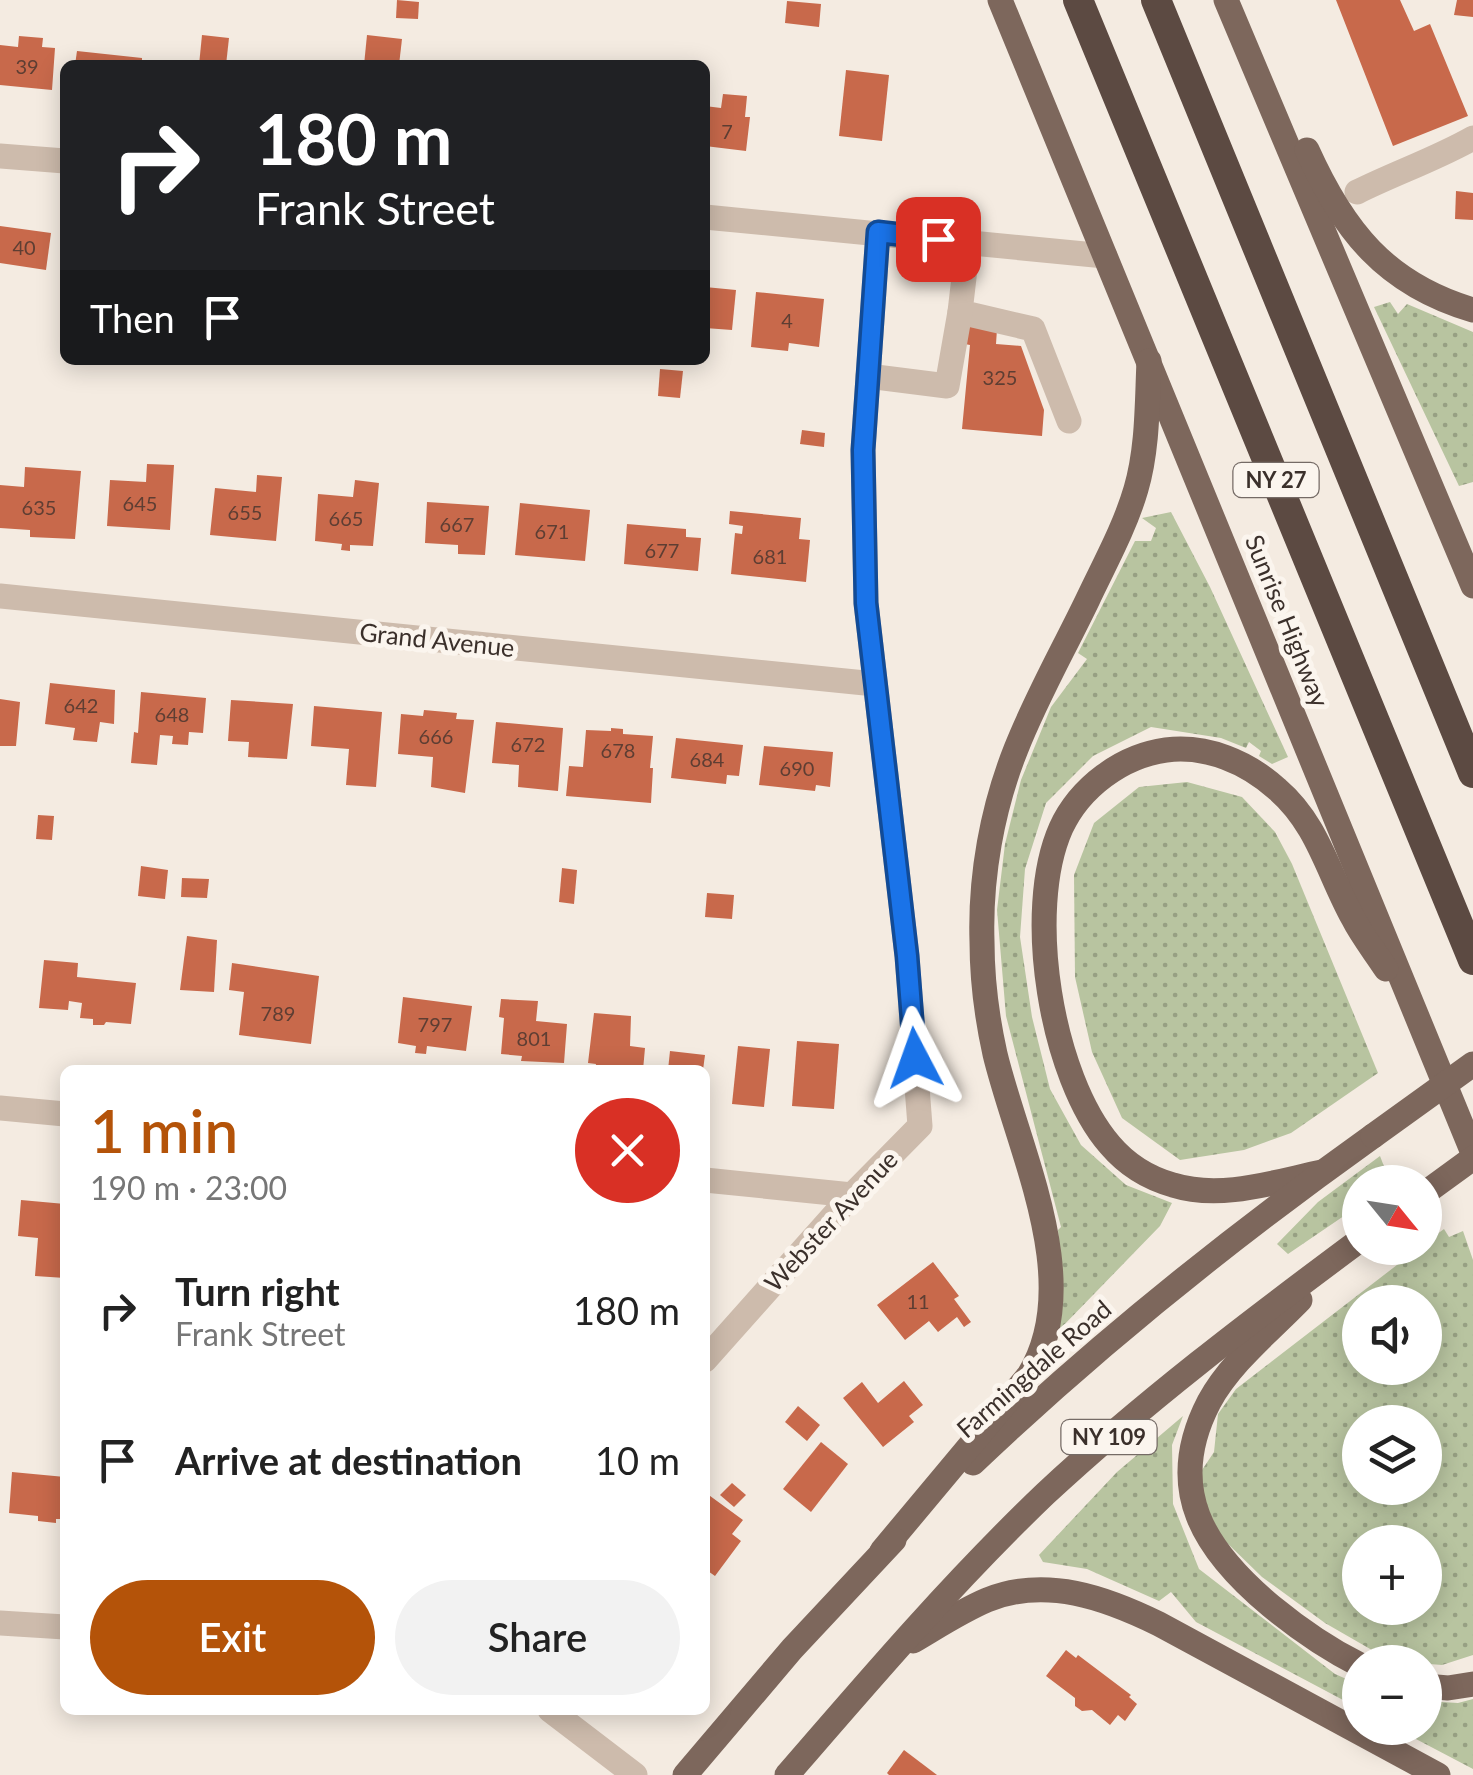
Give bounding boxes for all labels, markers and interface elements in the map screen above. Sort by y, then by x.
house number: 39 [15,54,39,78]
text: 180 m [255,96,452,180]
icon: right [90,100,220,230]
house number: 7 [721,119,733,143]
text: Frank Street [255,181,495,235]
pin [896,197,981,282]
icon: arrive [911,212,966,267]
house number: 40 [12,235,36,259]
icon: arrive [195,290,250,345]
text: Then [90,295,175,341]
house number: 4 [781,308,793,332]
house number: 325 [983,365,1017,389]
road number: NY 27 [1234,463,1318,497]
house number: 645 [123,491,157,515]
house number: 635 [22,495,56,519]
house number: 655 [228,500,262,524]
house number: 665 [329,506,363,530]
house number: 667 [440,512,474,536]
house number: 671 [535,519,569,543]
street label: Sunrise Highway [1240,530,1336,711]
house number: 677 [645,538,679,562]
house number: 681 [753,544,787,568]
street label: Grand Avenue [358,616,516,662]
house number: 642 [64,693,98,717]
house number: 648 [155,702,189,726]
house number: 666 [419,724,453,748]
house number: 672 [511,732,545,756]
house number: 678 [601,738,635,762]
house number: 684 [690,747,725,771]
house number: 690 [780,756,814,780]
house number: 789 [261,1001,295,1025]
position arrow [863,1006,967,1110]
house number: 797 [418,1012,452,1036]
house number: 801 [517,1026,551,1050]
text: 1 min [90,1094,238,1166]
button: close [575,1098,680,1203]
street label: Webster Avenue [757,1144,903,1297]
north arrow [1342,1165,1442,1265]
map controls [1342,1165,1442,1745]
text: 190 m · 23:00 [90,1168,287,1207]
text: Turn right [175,1268,340,1314]
icon: right [90,1283,145,1338]
button: sound [1342,1285,1442,1385]
text: 180 m [573,1287,680,1333]
house number: 11 [906,1289,930,1313]
street label: Farmingdale Road [950,1293,1117,1443]
text: Frank Street [175,1314,346,1353]
button: layers [1342,1405,1442,1505]
road number: NY 109 [1062,1420,1156,1454]
icon: arrive [90,1433,145,1488]
text: Arrive at destination [175,1437,522,1483]
text: 10 m [595,1437,680,1483]
button: + [1342,1525,1442,1625]
button: Exit [90,1580,375,1695]
button: Share [395,1580,680,1695]
button: − [1342,1645,1442,1745]

